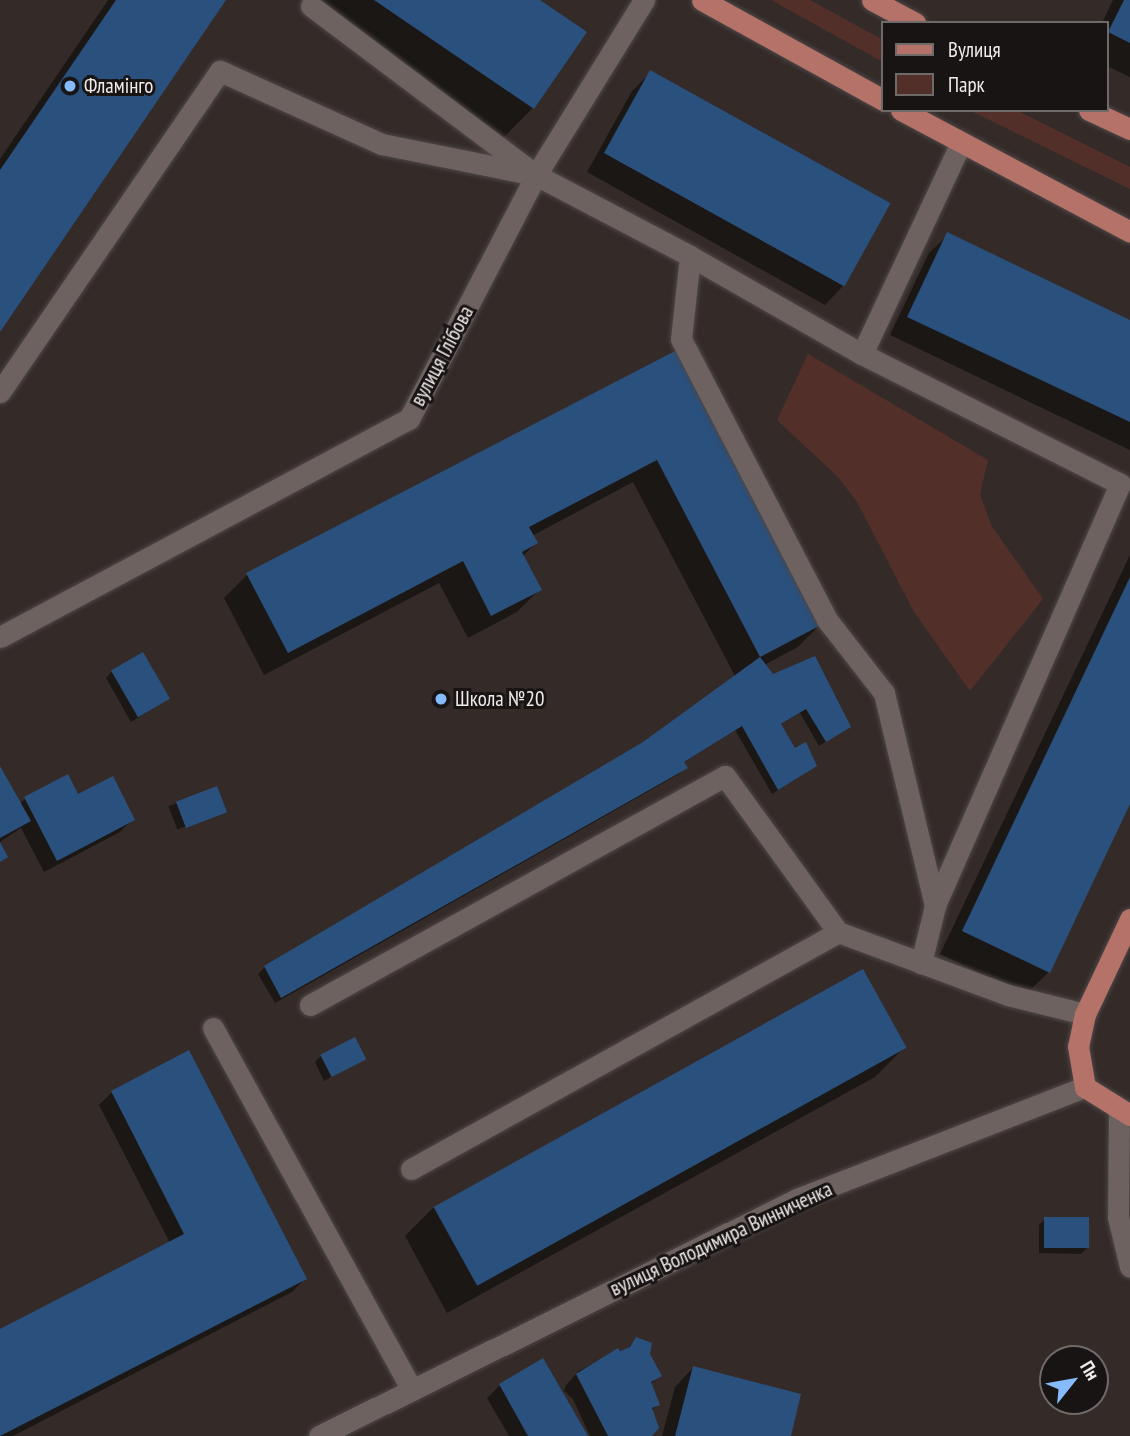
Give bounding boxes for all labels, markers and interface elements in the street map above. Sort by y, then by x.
legend [881,21,1109,112]
text: Вулиця [948,36,1001,63]
text: Парк [948,71,985,98]
place label: Фламінго [84,73,153,99]
marker: Фламінго [62,78,78,94]
street label: вулиця Глібова [405,302,479,410]
place label: Школа №20 [455,686,544,712]
marker: Школа №20 [433,691,449,707]
street label: вулиця Володимира Винниченка [606,1176,836,1302]
north arrow [1039,1345,1109,1415]
text: Пн [1075,1356,1105,1384]

